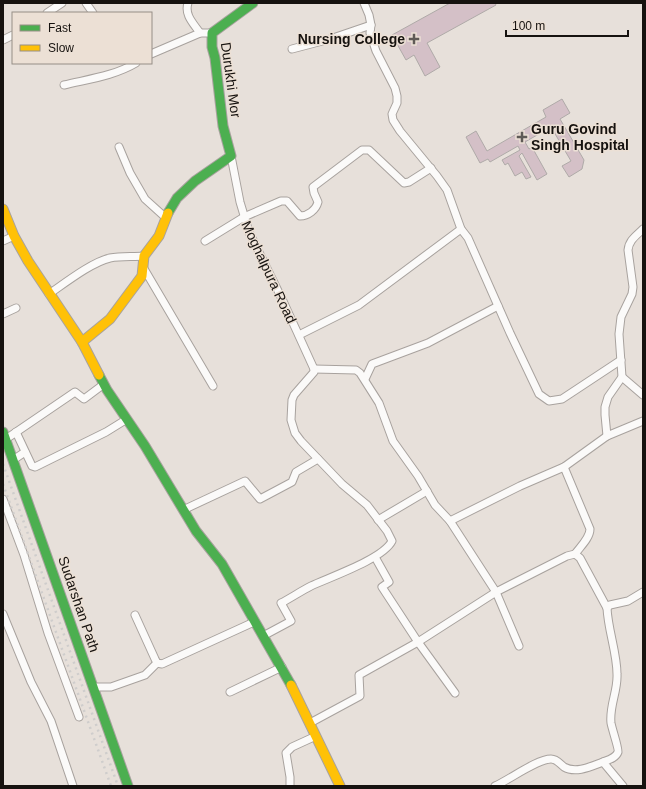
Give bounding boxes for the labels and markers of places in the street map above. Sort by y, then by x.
place label: Nursing College [298,31,405,47]
marker: Nursing College [408,33,420,45]
place label: Guru Govind Singh Hospital [531,121,629,153]
marker: Guru Govind Singh Hospital [516,131,528,143]

